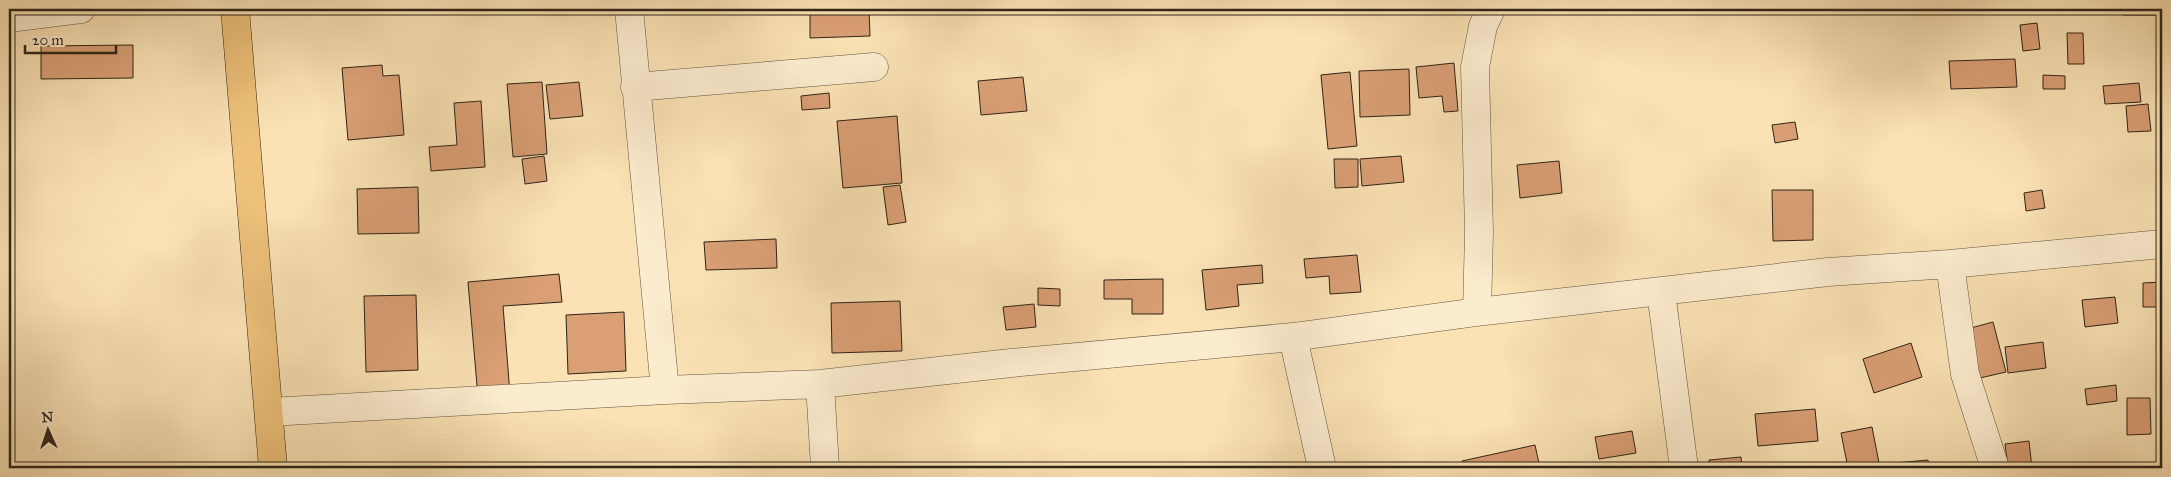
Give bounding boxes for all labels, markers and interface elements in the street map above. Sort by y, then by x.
scale bar [25,22,116,54]
text: 20 m [32,31,64,49]
north arrow [22,404,72,454]
text: N [41,409,54,426]

